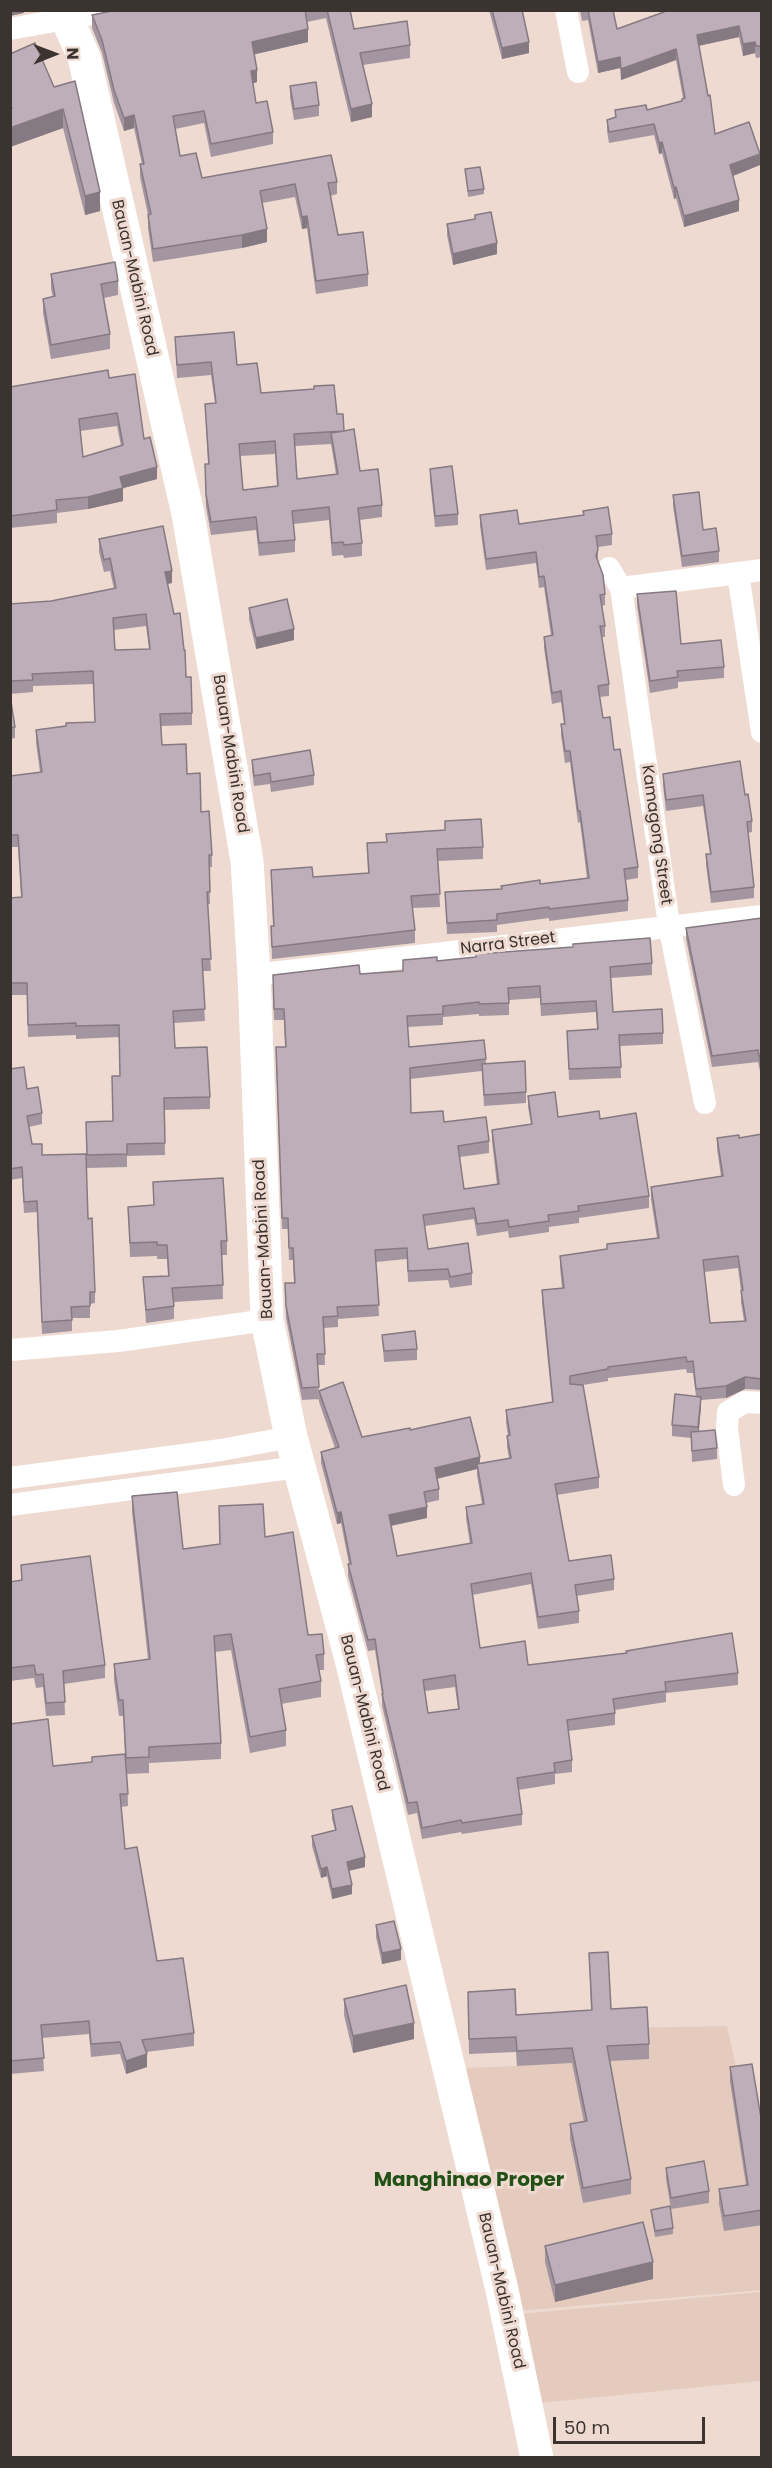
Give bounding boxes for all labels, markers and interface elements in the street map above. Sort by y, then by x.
north arrow [24,24,84,84]
text: N [61,47,84,60]
street label: Bauan-Mabini Road [107,198,161,358]
street label: Bauan-Mabini Road [208,673,252,835]
street label: Kamagong Street [637,764,675,906]
street label: Narra Street [459,929,557,959]
street label: Bauan-Mabini Road [250,1159,278,1319]
street label: Bauan-Mabini Road [335,1633,393,1793]
district label: Manghinao Proper [374,2169,564,2193]
street label: Bauan-Mabini Road [474,2211,528,2371]
scale bar [556,2405,708,2443]
text: 50 m [564,2415,610,2440]

